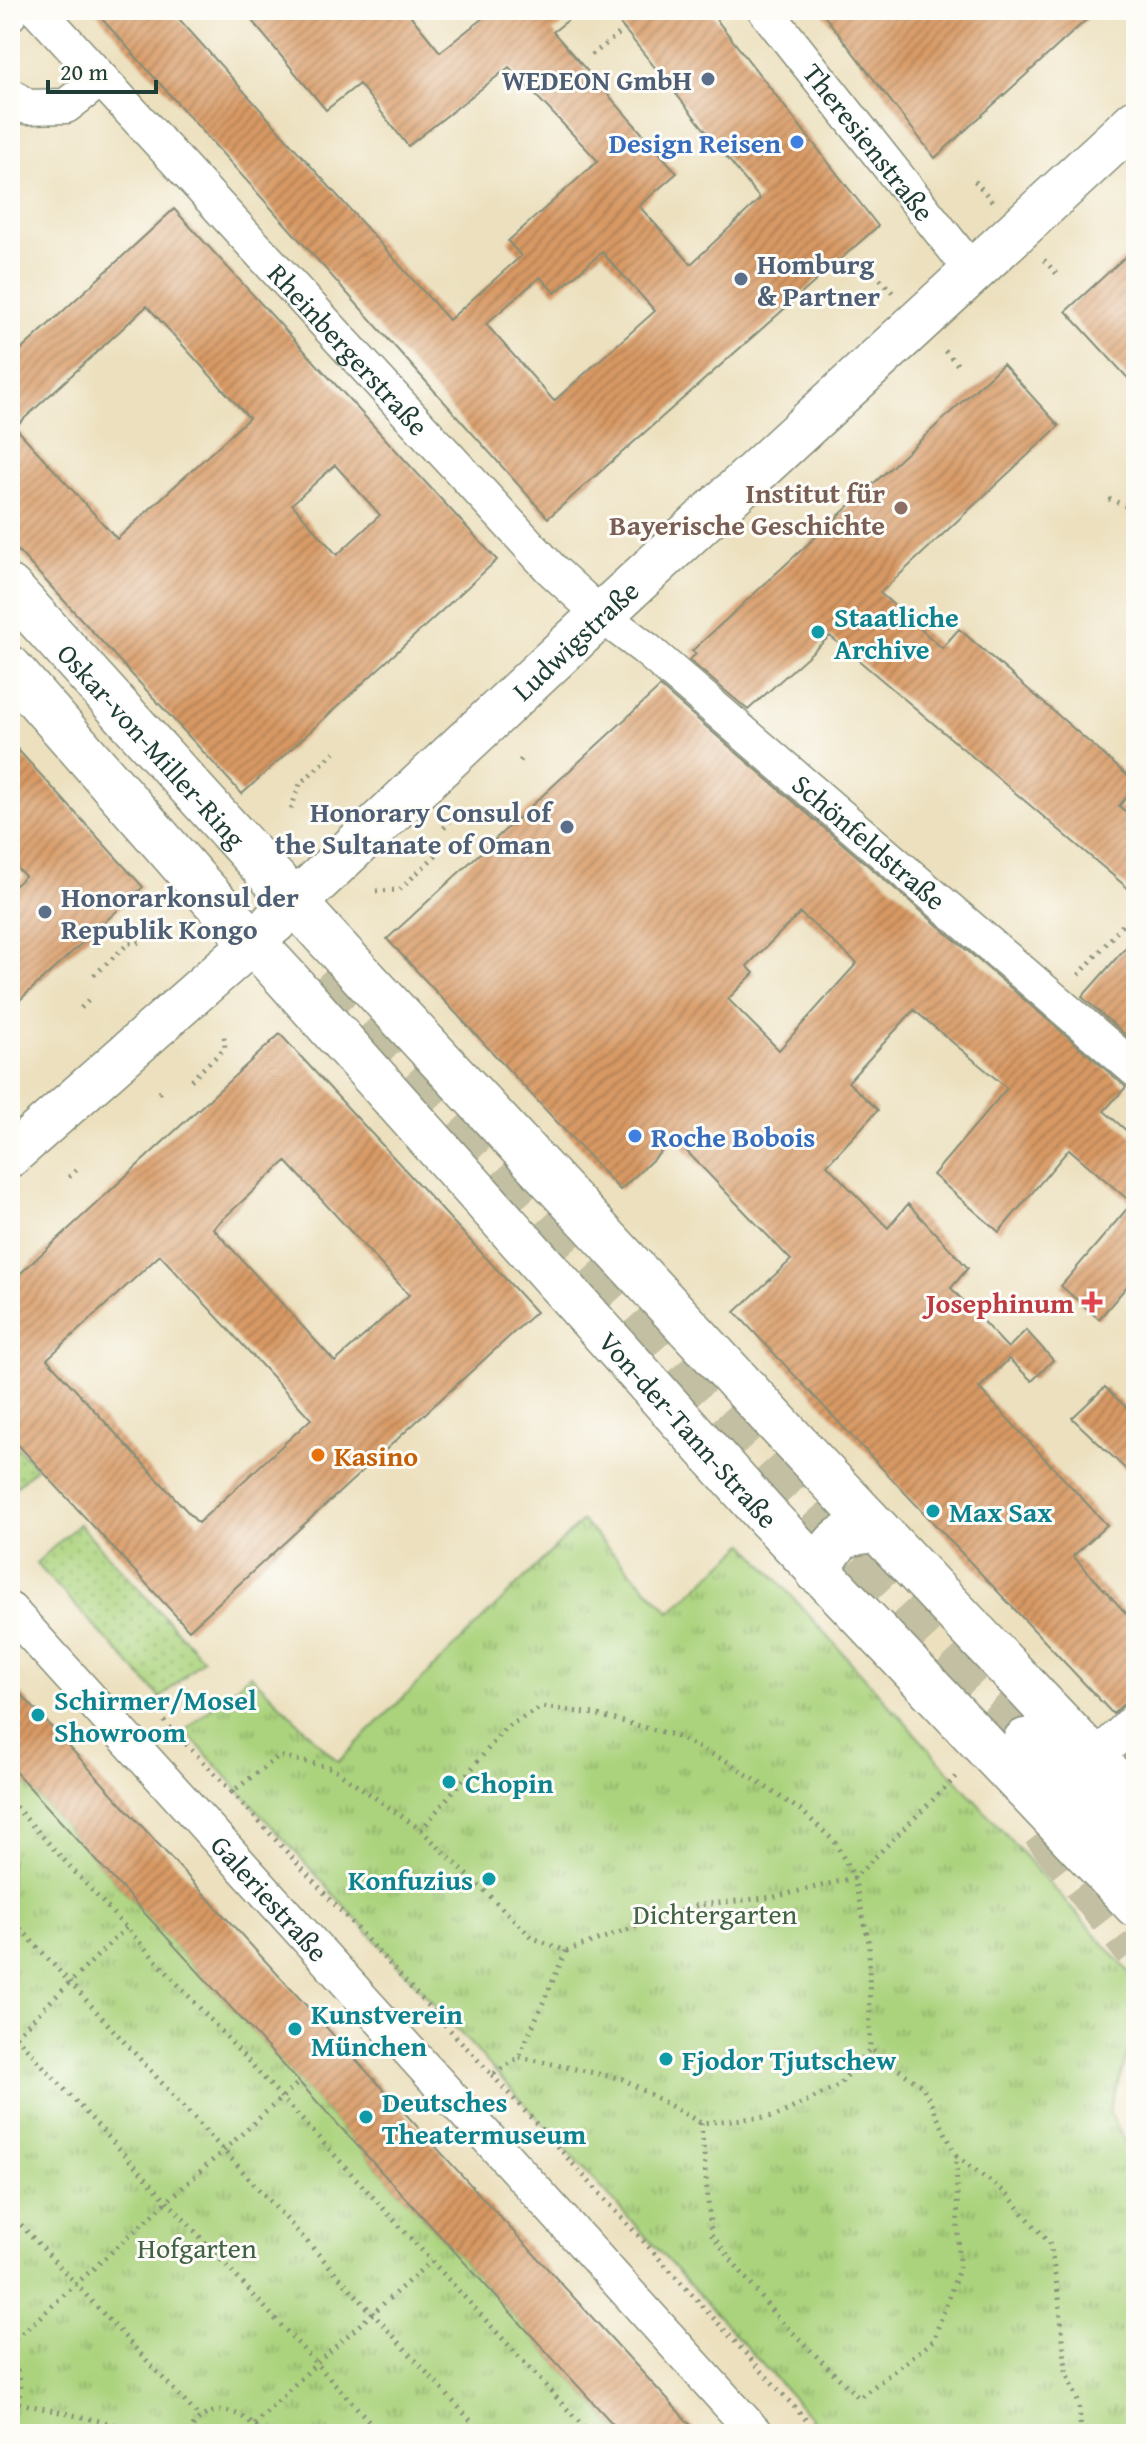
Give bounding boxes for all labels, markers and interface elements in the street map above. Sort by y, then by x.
scale bar [48,44,156,94]
text: 20 m [60,54,108,89]
street label: Theresienstraße [794,54,945,229]
place label: WEDEON GmbH [502,59,692,100]
marker: WEDEON GmbH [699,70,717,88]
place label: Design Reisen [609,122,781,163]
marker: Design Reisen [788,133,806,151]
place label: Homburg & Partner [757,243,880,316]
street label: Rheinbergerstraße [259,253,439,444]
marker: Homburg & Partner [732,270,750,288]
place label: Institut für Bayerische Geschichte [609,472,885,545]
marker: Institut für Bayerische Geschichte [892,499,910,517]
street label: Ludwigstraße [502,570,647,709]
place label: Staatliche Archive [834,596,959,669]
marker: Staatliche Archive [809,623,827,641]
street label: Oskar-von-Miller-Ring [48,633,256,857]
street label: Schönfeldstraße [784,763,956,919]
place label: Honorary Consul of the Sultanate of Oman [275,791,554,864]
marker: Honorary Consul of the Sultanate of Oman [558,818,576,836]
place label: Honorarkonsul der Republik Kongo [61,876,299,949]
marker: Honorarkonsul der Republik Kongo [36,903,54,921]
place label: Roche Bobois [651,1116,815,1157]
marker: Roche Bobois [626,1127,644,1145]
place label: Josephinum [922,1282,1074,1323]
marker: Josephinum [1081,1291,1103,1313]
street label: Von-der-Tann-Straße [590,1321,788,1537]
place label: Kasino [334,1435,418,1476]
marker: Kasino [309,1446,327,1464]
place label: Max Sax [949,1491,1052,1532]
marker: Max Sax [924,1502,942,1520]
place label: Schirmer/Mosel Showroom [54,1679,257,1752]
marker: Schirmer/Mosel Showroom [29,1706,47,1724]
place label: Chopin [465,1762,554,1803]
marker: Chopin [440,1773,458,1791]
street label: Galeriestraße [202,1825,339,1970]
place label: Konfuzius [348,1859,473,1900]
marker: Konfuzius [480,1870,498,1888]
park label: Dichtergarten [633,1893,798,1934]
place label: Kunstverein München [311,1993,463,2066]
marker: Kunstverein München [286,2020,304,2038]
place label: Fjodor Tjutschew [682,2039,897,2080]
marker: Fjodor Tjutschew [657,2050,675,2068]
place label: Deutsches Theatermuseum [382,2081,586,2154]
marker: Deutsches Theatermuseum [357,2108,375,2126]
park label: Hofgarten [137,2227,257,2268]

